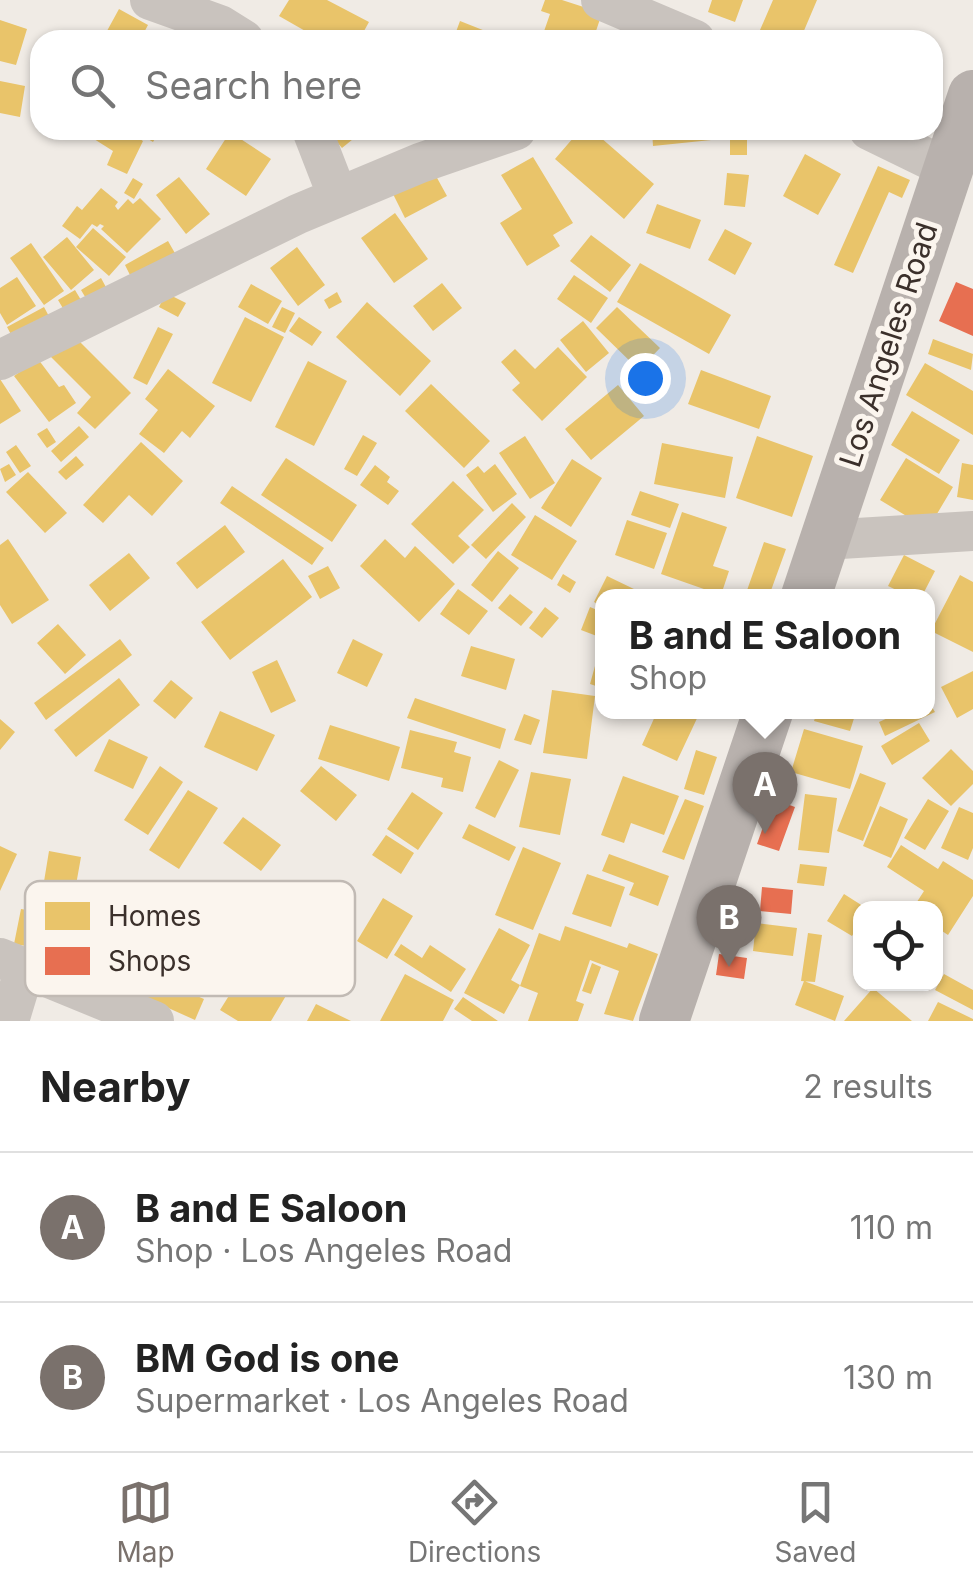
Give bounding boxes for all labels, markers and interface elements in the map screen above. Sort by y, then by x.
search box [30,30,943,140]
icon: search [65,58,120,113]
text: Search here [145,62,362,108]
street label: Los Angeles Road [832,218,945,471]
your location [620,353,671,404]
popup [595,589,935,719]
text: B and E Saloon [629,612,901,658]
text: Shop [629,658,707,697]
pin: A [732,752,798,834]
legend [25,881,355,996]
pin: B [696,884,762,967]
text: Homes [108,899,201,933]
map controls [853,901,943,991]
button: locate [853,901,943,991]
text: Shops [108,944,191,978]
text: Nearby [40,1061,191,1112]
text: 2 results [803,1067,933,1106]
text: B and E Saloon [135,1185,407,1231]
text: A [61,1208,84,1247]
text: 110 m [850,1208,933,1247]
text: Shop · Los Angeles Road [135,1231,512,1270]
text: BM God is one [135,1335,400,1381]
text: B [62,1358,83,1397]
text: 130 m [843,1358,933,1397]
text: Supermarket · Los Angeles Road [135,1381,629,1420]
tab: Map [117,1475,175,1569]
tab: Directions [408,1475,541,1569]
tab: Saved [774,1475,856,1569]

